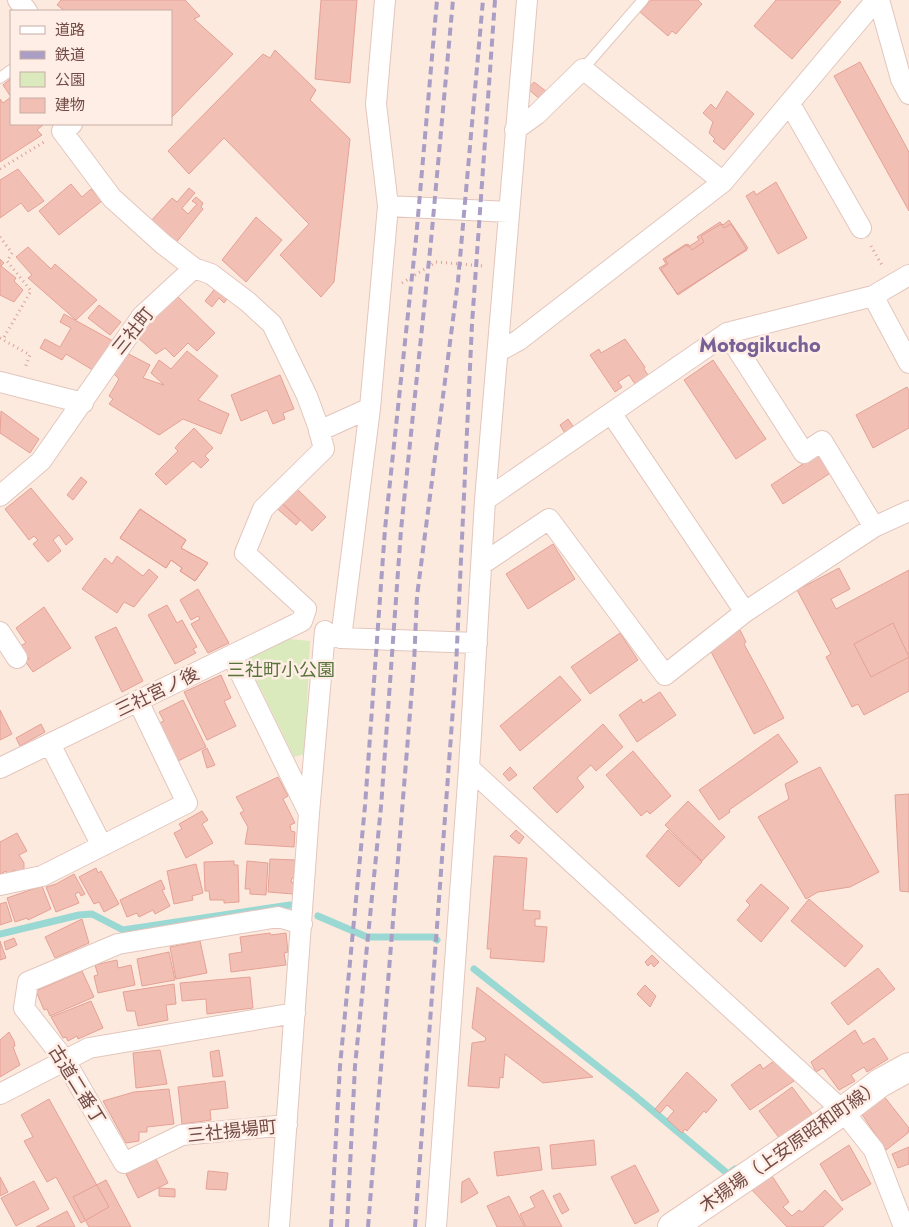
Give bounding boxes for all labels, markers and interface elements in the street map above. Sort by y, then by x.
legend [10,10,172,125]
text: 道路 [55,19,85,41]
text: 鉄道 [55,44,85,66]
text: 公園 [55,69,85,91]
text: 建物 [55,94,85,116]
street label: 三社町 [106,302,160,360]
district label: Motogikucho [699,331,821,360]
park label: 三社町小公園 [227,657,335,683]
street label: 三社宮ノ後 [111,661,203,723]
street label: 古道二番丁 [42,1040,112,1130]
street label: 木揚場（上安原昭和町線） [694,1073,886,1219]
street label: 三社揚場町 [186,1113,278,1149]

